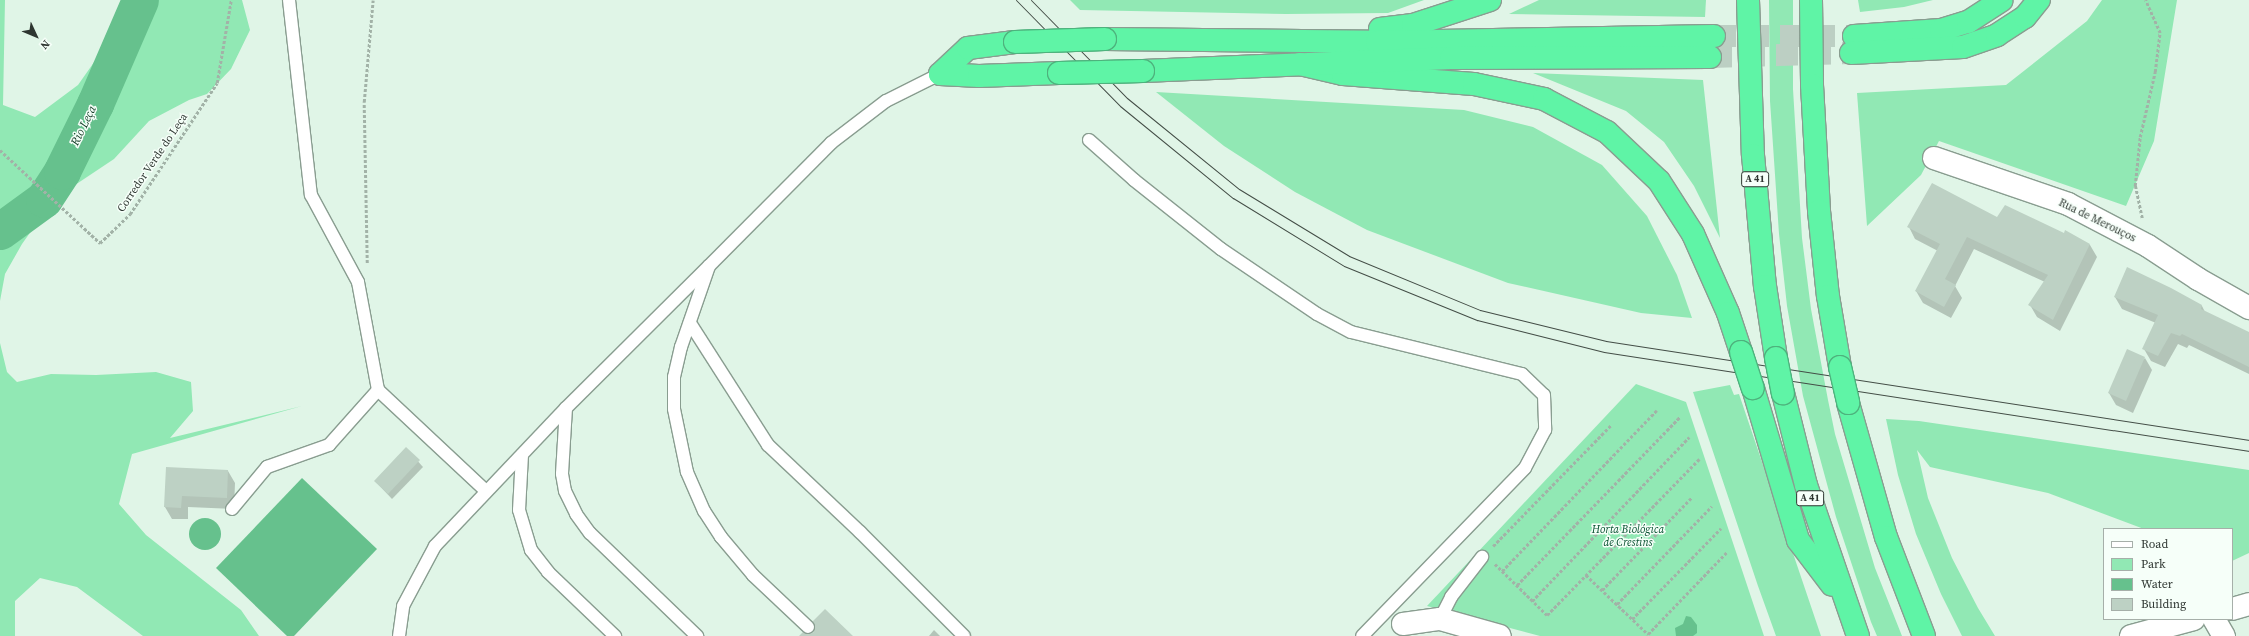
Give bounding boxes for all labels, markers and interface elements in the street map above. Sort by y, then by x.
north arrow [16,16,56,56]
text: N [37,37,53,53]
water label: Rio Leça [68,104,100,148]
street label: Corredor Verde do Leça [115,111,191,215]
road number: A 41 [1741,171,1769,187]
street label: Rua de Merouços [2056,197,2138,245]
road number: A 41 [1796,490,1824,506]
park label: Horta Biológica de Crestins [1592,524,1664,550]
legend [2103,528,2233,620]
text: Road [2141,536,2168,552]
text: Park [2141,556,2166,572]
text: Water [2141,576,2173,592]
text: Building [2141,596,2186,612]

